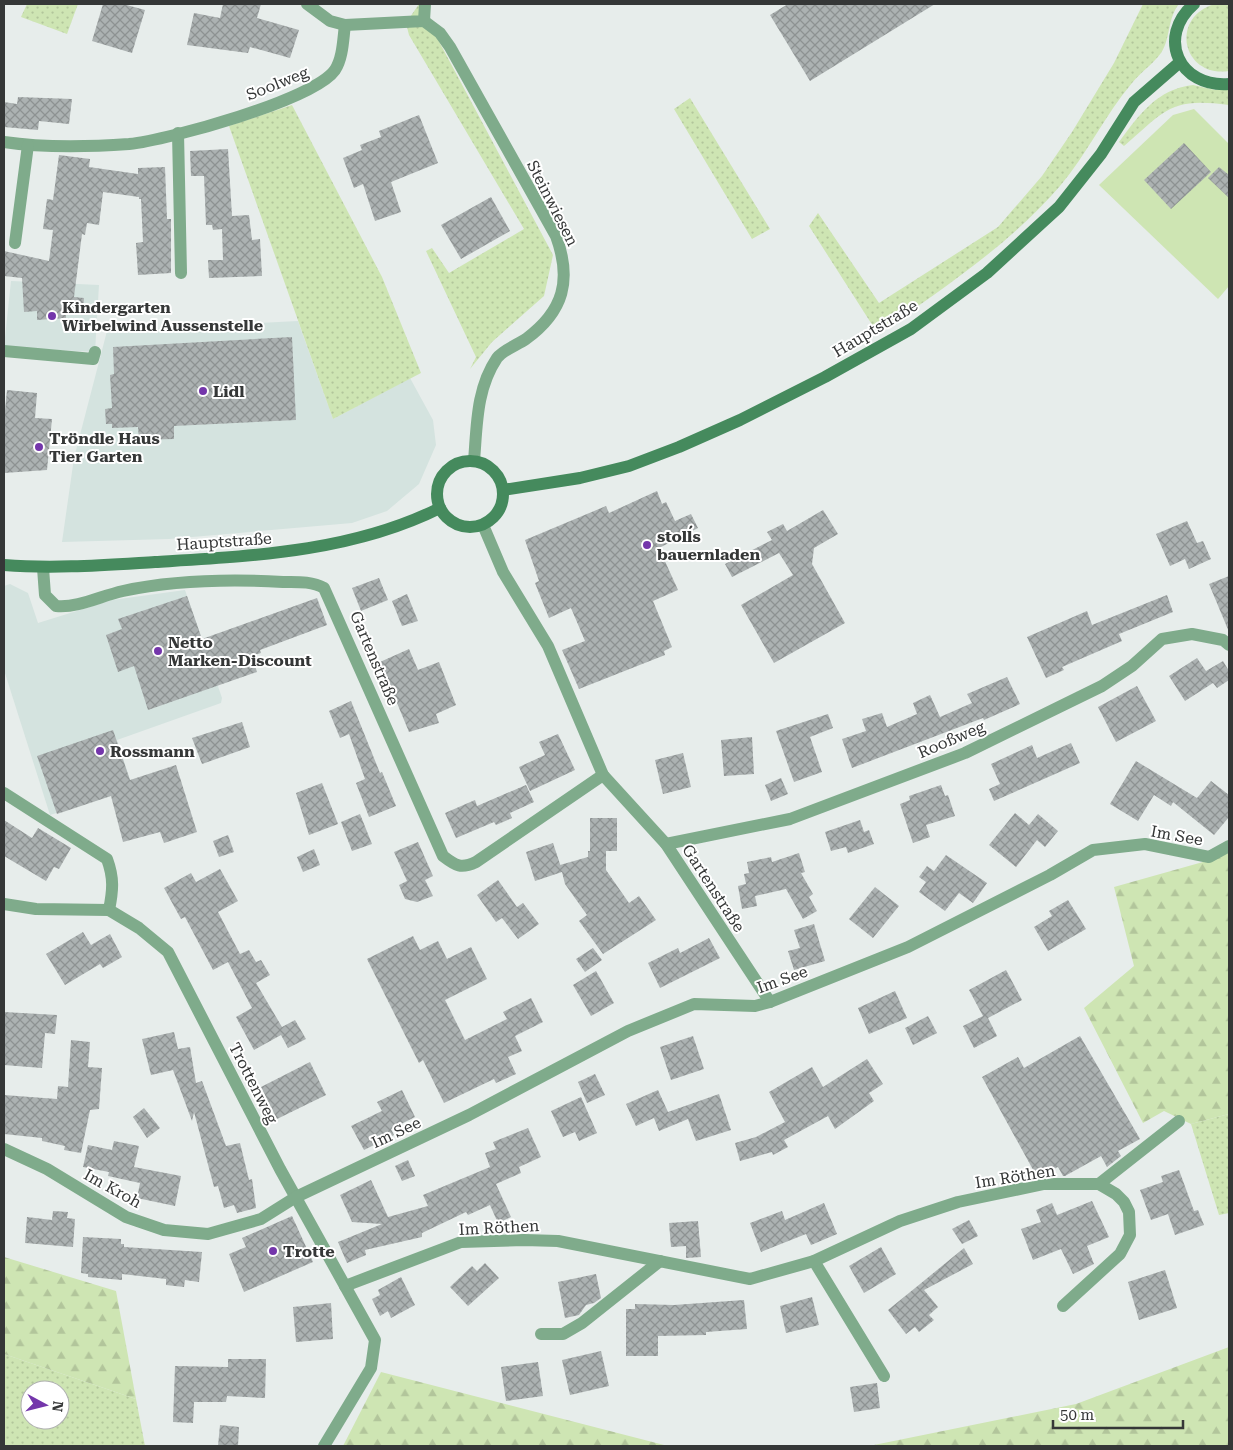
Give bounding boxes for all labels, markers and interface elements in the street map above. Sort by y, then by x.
street label: Soolweg [243,62,312,105]
street label: Steinwiesen [523,157,582,249]
street label: Hauptstraße [829,296,921,361]
place label: Kindergarten Wirbelwind Aussenstelle [62,298,263,335]
marker: Kindergarten Wirbelwind Aussenstelle [46,310,58,322]
place label: Lidl [213,382,245,401]
marker: Lidl [197,385,209,397]
place label: Tröndle Haus Tier Garten [49,429,160,466]
marker: Tröndle Haus Tier Garten [33,441,45,453]
place label: stoll´s bauernladen [657,525,760,564]
street label: Hauptstraße [176,529,273,554]
marker: stoll´s bauernladen [641,539,653,551]
street label: Gartenstraße [346,608,403,708]
place label: Netto Marken-Discount [168,633,312,670]
marker: Netto Marken-Discount [152,645,164,657]
street label: Rooßweg [915,716,988,762]
place label: Rossmann [110,742,195,761]
marker: Rossmann [94,745,106,757]
street label: Im See [1149,822,1205,849]
street label: Gartenstraße [678,841,749,936]
street label: Im See [754,961,810,997]
street label: Trottenweg [225,1040,282,1128]
street label: Im See [368,1113,424,1152]
street label: Im Röthen [974,1161,1056,1192]
street label: Im Kroh [81,1165,145,1212]
street label: Im Röthen [458,1216,540,1239]
place label: Trotte [283,1242,335,1261]
marker: Trotte [267,1245,279,1257]
north arrow [20,1380,70,1430]
scale bar [1053,1398,1183,1430]
text: N [49,1400,67,1413]
text: 50 m [1060,1406,1095,1424]

